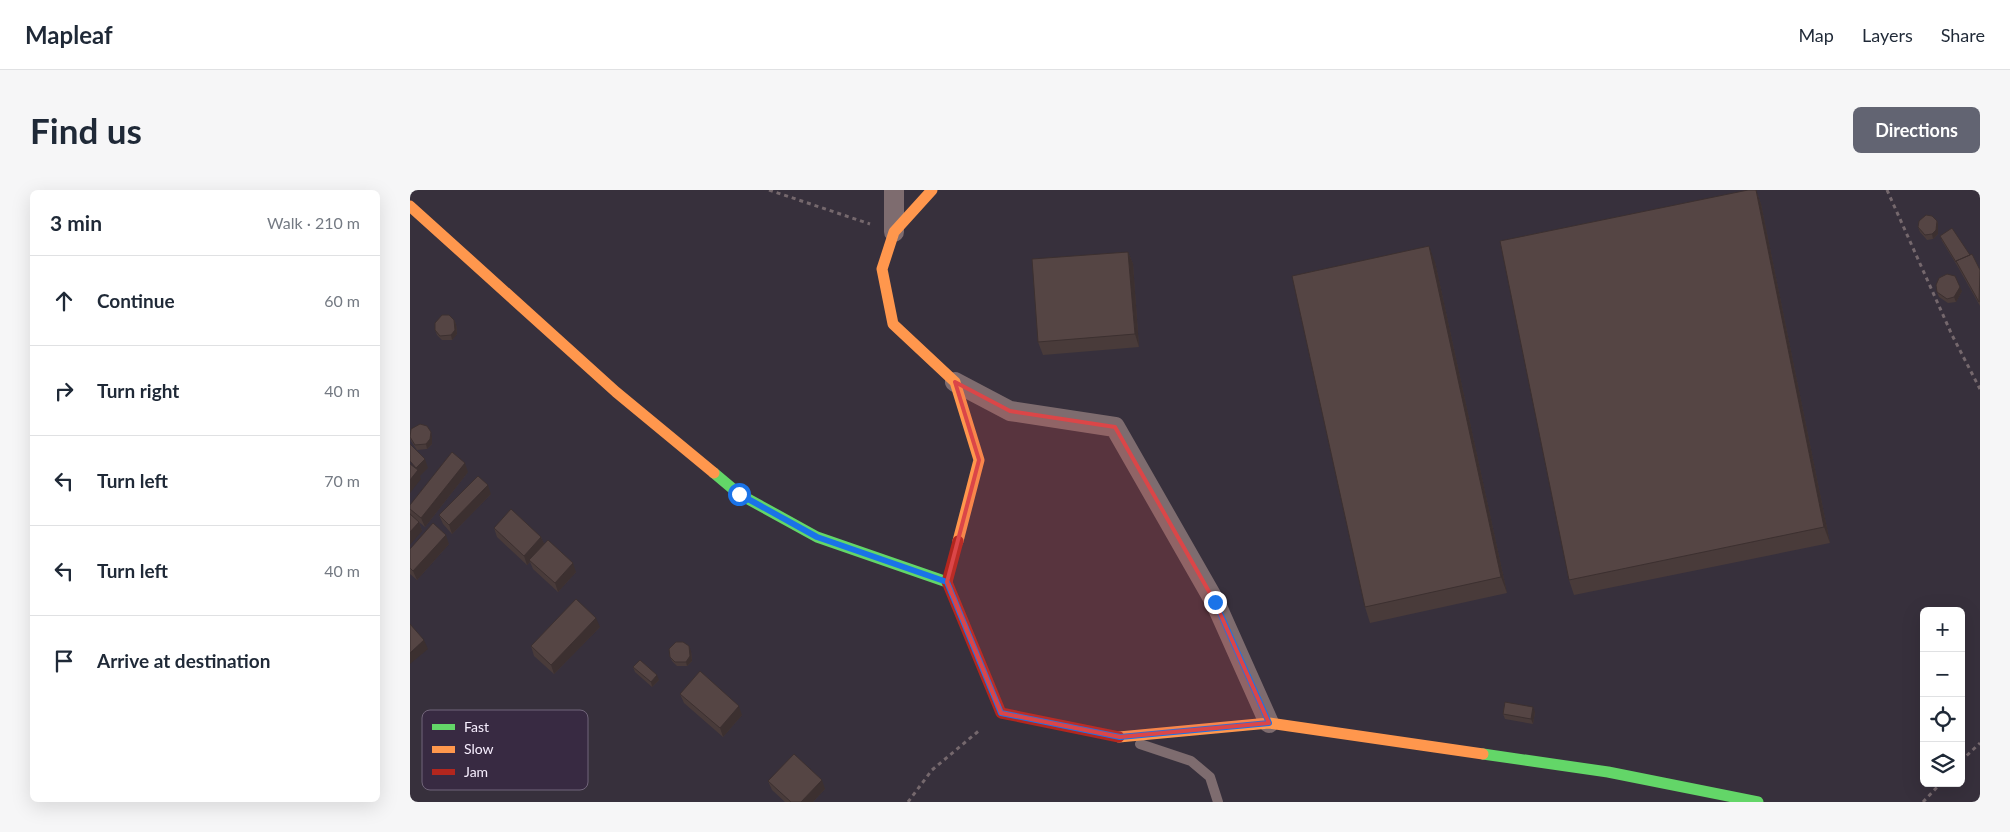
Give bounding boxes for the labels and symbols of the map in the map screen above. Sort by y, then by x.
route start [728,483,751,506]
route end [1204,591,1227,614]
legend [422,710,588,790]
text: Fast [464,718,489,735]
text: Slow [464,740,494,757]
text: Jam [464,763,488,780]

